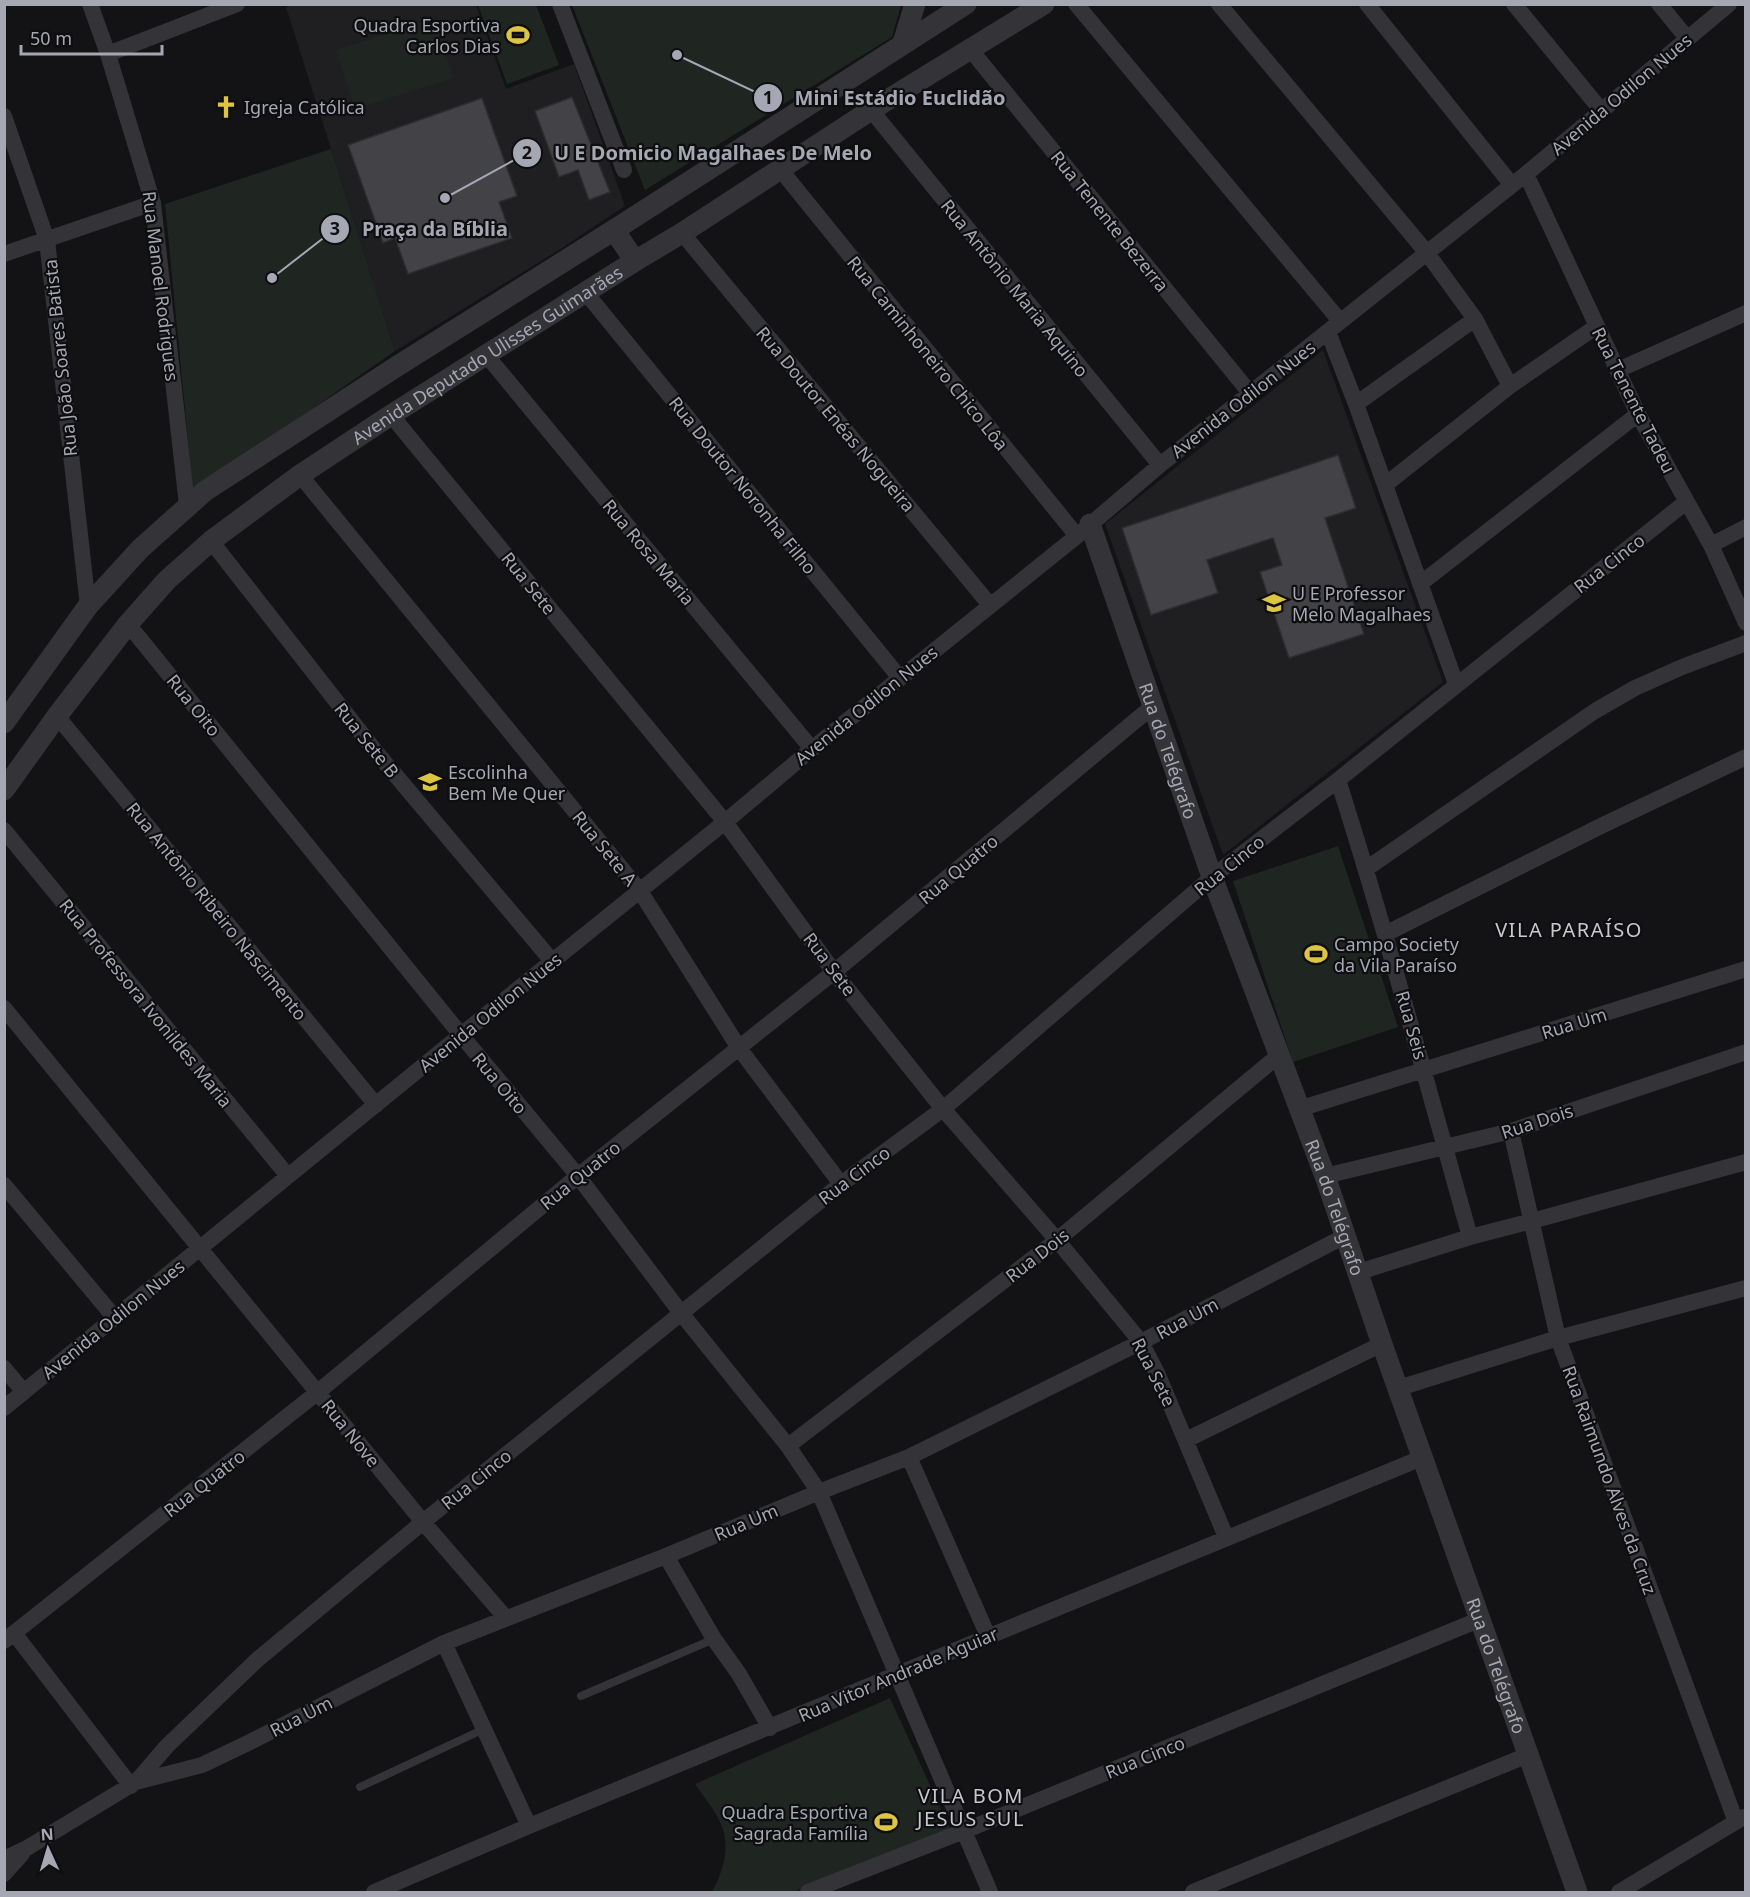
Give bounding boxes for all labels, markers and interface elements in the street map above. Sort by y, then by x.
place label: Quadra Esportiva Carlos Dias [353,13,500,58]
scale bar [21,18,162,56]
sports icon: Quadra Esportiva Carlos Dias [505,22,531,48]
text: 50 m [30,26,72,50]
street label: Avenida Odilon Nues [1545,28,1697,160]
callout: Mini Estádio Euclidão [753,79,1018,117]
text: Mini Estádio Euclidão [795,84,1005,111]
text: 1 [763,85,773,109]
church icon: Igreja Católica [213,94,239,120]
place label: Igreja Católica [244,95,365,119]
callout: U E Domicio Magalhaes De Melo [512,134,884,172]
text: U E Domicio Magalhaes De Melo [554,139,872,166]
text: 2 [522,140,532,164]
street label: Rua Tenente Bezerra [1046,146,1174,296]
street label: Rua Manoel Rodrigues [137,190,185,382]
street label: Rua Antônio Maria Aquino [936,194,1094,382]
callout: Praça da Bíblia [320,210,520,248]
text: Praça da Bíblia [362,215,508,242]
text: 3 [330,216,340,240]
street label: Rua Caminhoneiro Chico Lôa [842,251,1014,455]
street label: Rua João Soares Batista [38,258,82,458]
street label: Avenida Deputado Ulisses Guimarães [347,260,627,450]
street label: Rua Doutor Enéas Nogueira [751,321,921,517]
street label: Rua Tenente Tadeu [1587,323,1681,477]
street label: Avenida Odilon Nues [1166,335,1320,463]
street label: Rua Doutor Noronha Filho [664,391,822,579]
street label: Rua Rosa Maria [598,494,700,610]
street label: Rua Cinco [1569,528,1649,598]
street label: Rua Sete [496,547,562,619]
place label: U E Professor Melo Magalhaes [1292,581,1431,626]
school or university icon: U E Professor Melo Magalhaes [1261,590,1287,616]
street label: Avenida Odilon Nues [790,640,942,770]
street label: Rua Oito [162,669,226,741]
street label: Rua do Telégrafo [1134,679,1203,822]
street label: Rua Sete B [329,697,405,783]
place label: Escolinha Bem Me Quer [448,760,566,805]
school or university icon: Escolinha Bem Me Quer [417,769,443,795]
street label: Rua Antônio Ribeiro Nascimento [121,797,313,1025]
street label: Rua Sete A [567,805,643,891]
street label: Rua Quatro [913,829,1003,909]
street label: Rua Cinco [1189,829,1269,901]
street label: Rua Professora Ivonildes Maria [54,894,238,1112]
district label: VILA PARAÍSO [1495,916,1643,943]
street label: Rua Sete [798,927,862,1001]
place label: Campo Society da Vila Paraíso [1334,932,1460,977]
sports icon: Campo Society da Vila Paraíso [1303,941,1329,967]
street label: Avenida Odilon Nues [414,947,566,1077]
street label: Rua Seis [1391,988,1433,1062]
street label: Rua Um [1538,1002,1610,1044]
street label: Rua Oito [467,1047,533,1119]
street label: Rua Dois [1498,1098,1576,1144]
street label: Rua Quatro [535,1135,625,1215]
street label: Rua do Telégrafo [1300,1136,1370,1279]
street label: Rua Cinco [813,1140,895,1210]
street label: Rua Dois [1000,1223,1074,1287]
street label: Avenida Odilon Nues [37,1254,189,1384]
street label: Rua Um [1152,1292,1222,1344]
street label: Rua Sete [1127,1334,1181,1410]
street label: Rua Raimundo Alves da Cruz [1557,1362,1663,1598]
street label: Rua Nove [316,1394,386,1472]
street label: Rua Cinco [436,1443,516,1515]
street label: Rua Quatro [158,1444,250,1522]
street label: Rua Um [710,1498,782,1546]
street label: Rua do Telégrafo [1461,1594,1532,1737]
street label: Rua Vitor Andrade Aguiar [795,1621,1002,1727]
street label: Rua Um [266,1690,336,1742]
street label: Rua Cinco [1102,1730,1188,1784]
district label: VILA BOM JESUS SUL [915,1782,1025,1832]
place label: Quadra Esportiva Sagrada Família [721,1800,868,1845]
sports icon: Quadra Esportiva Sagrada Família [873,1809,899,1835]
north arrow [18,1819,78,1879]
text: N [40,1823,54,1845]

